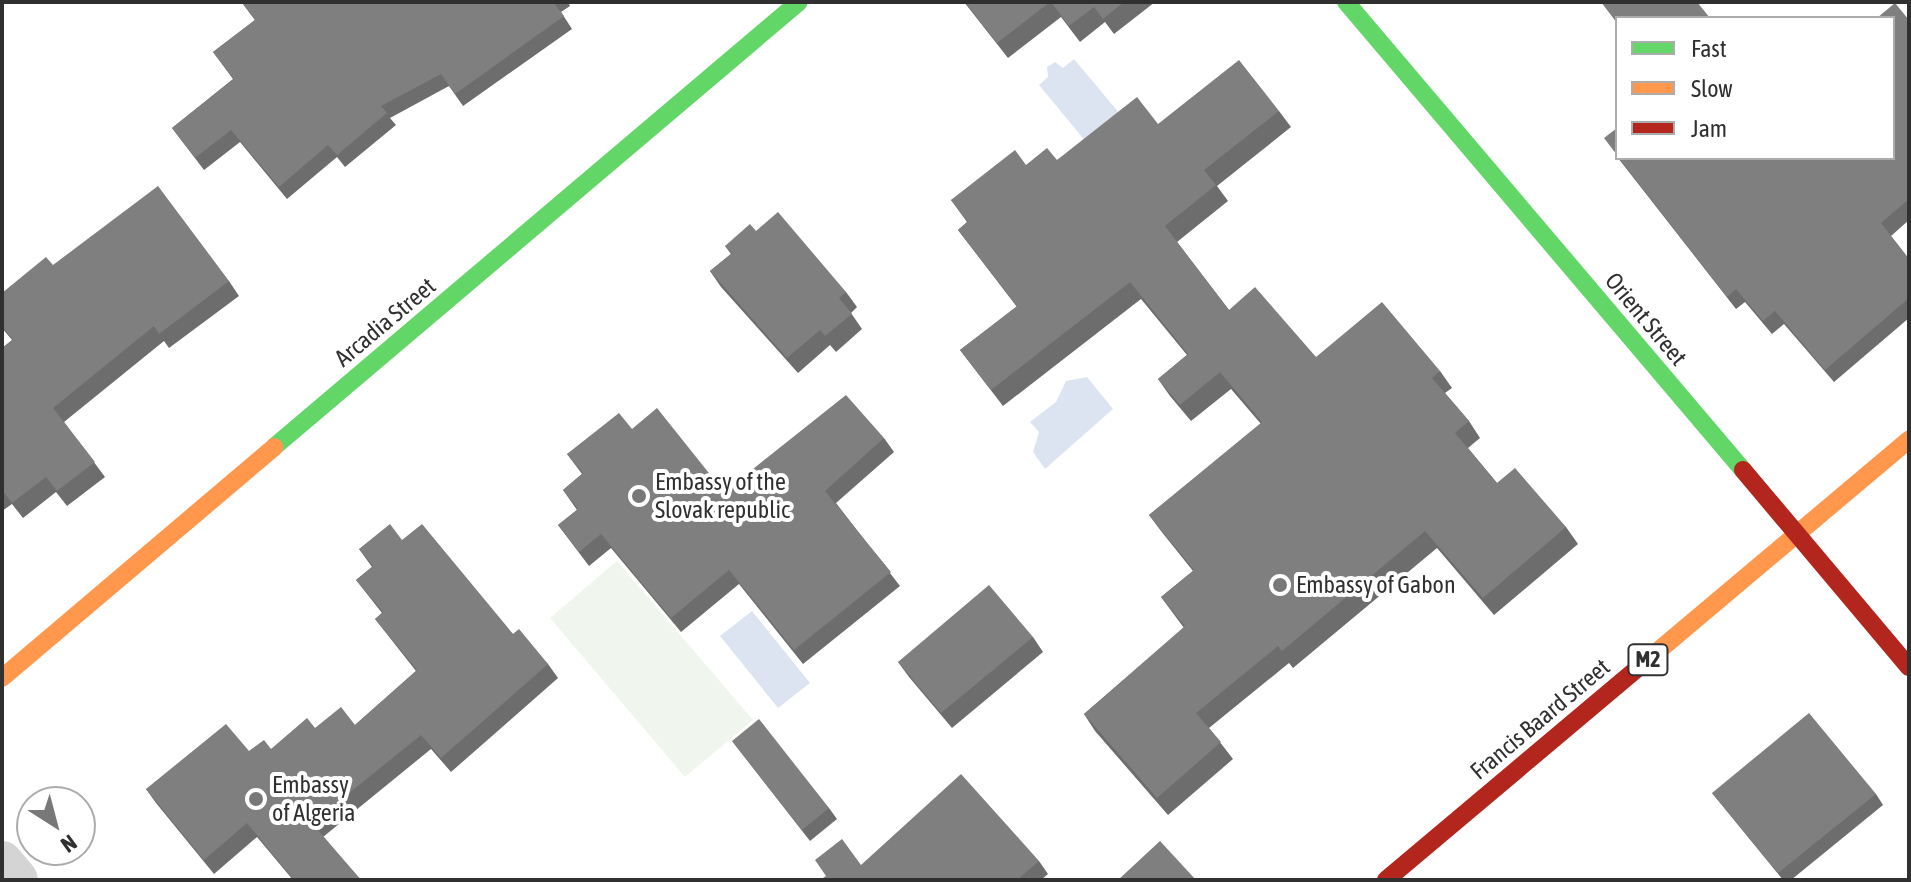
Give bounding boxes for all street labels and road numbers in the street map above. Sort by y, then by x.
street label: Orient Street [1599,267,1693,371]
street label: Arcadia Street [329,271,441,373]
road number: M2 [1626,642,1670,678]
street label: Francis Baard Street [1465,652,1615,786]

